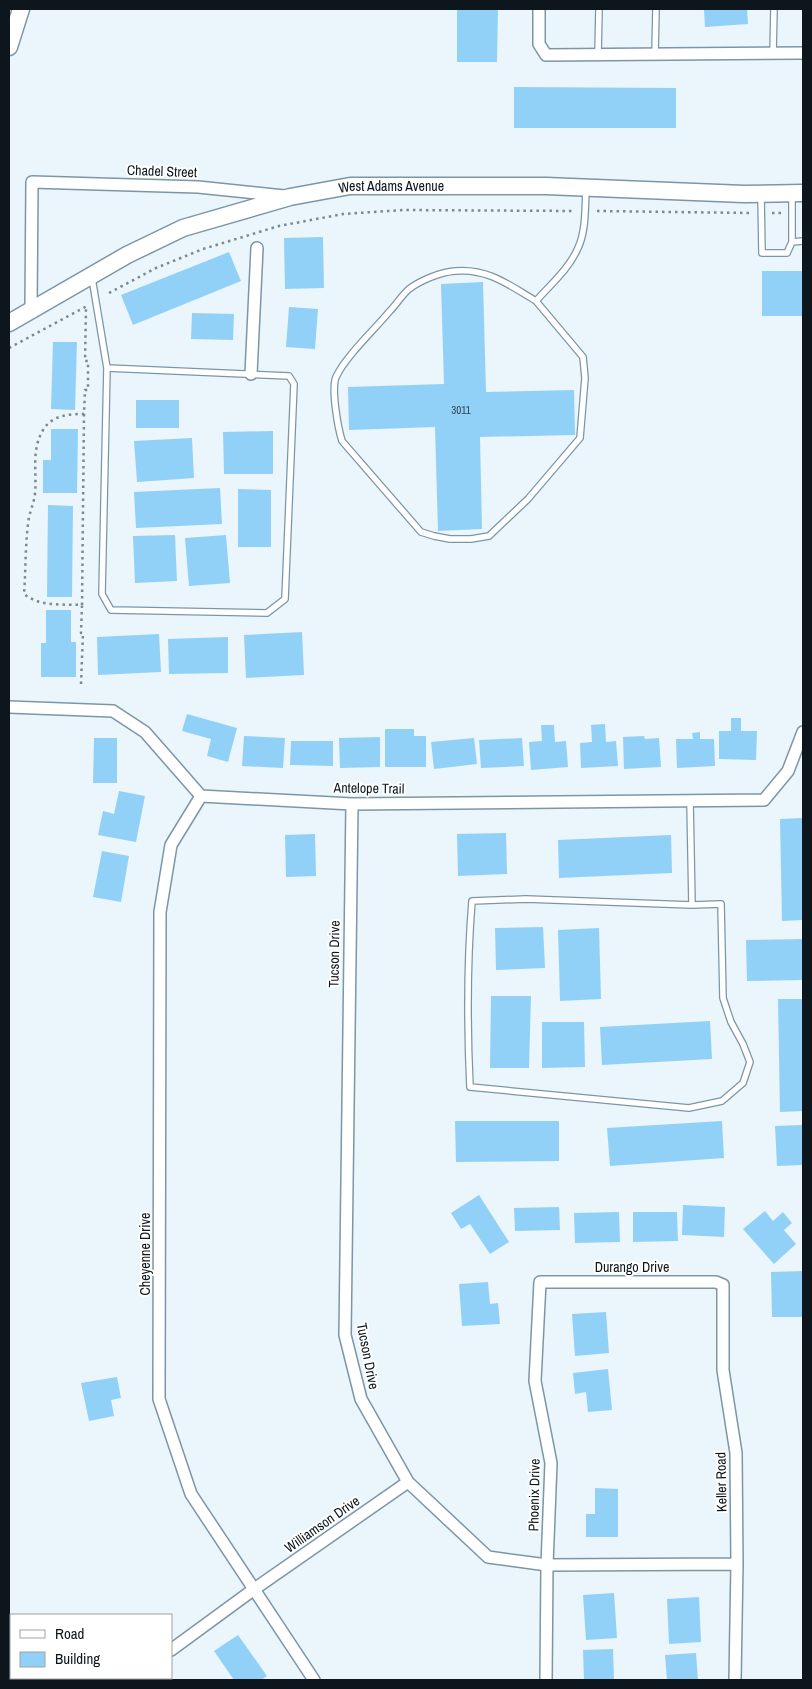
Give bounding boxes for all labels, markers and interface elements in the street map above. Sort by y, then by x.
street label: Chadel Street [127,161,197,181]
street label: West Adams Avenue [337,177,444,197]
house number: 3011 [451,403,471,417]
street label: Antelope Trail [332,778,405,798]
street label: Tucson Drive [324,920,344,988]
street label: Cheyenne Drive [136,1213,154,1295]
street label: Durango Drive [595,1258,669,1276]
street label: Tucson Drive [353,1321,383,1391]
street label: Keller Road [711,1452,731,1512]
street label: Phoenix Drive [524,1458,544,1532]
street label: Williamson Drive [281,1492,363,1556]
legend [10,1614,172,1679]
text: Road [55,1623,84,1644]
text: Building [55,1648,100,1669]

